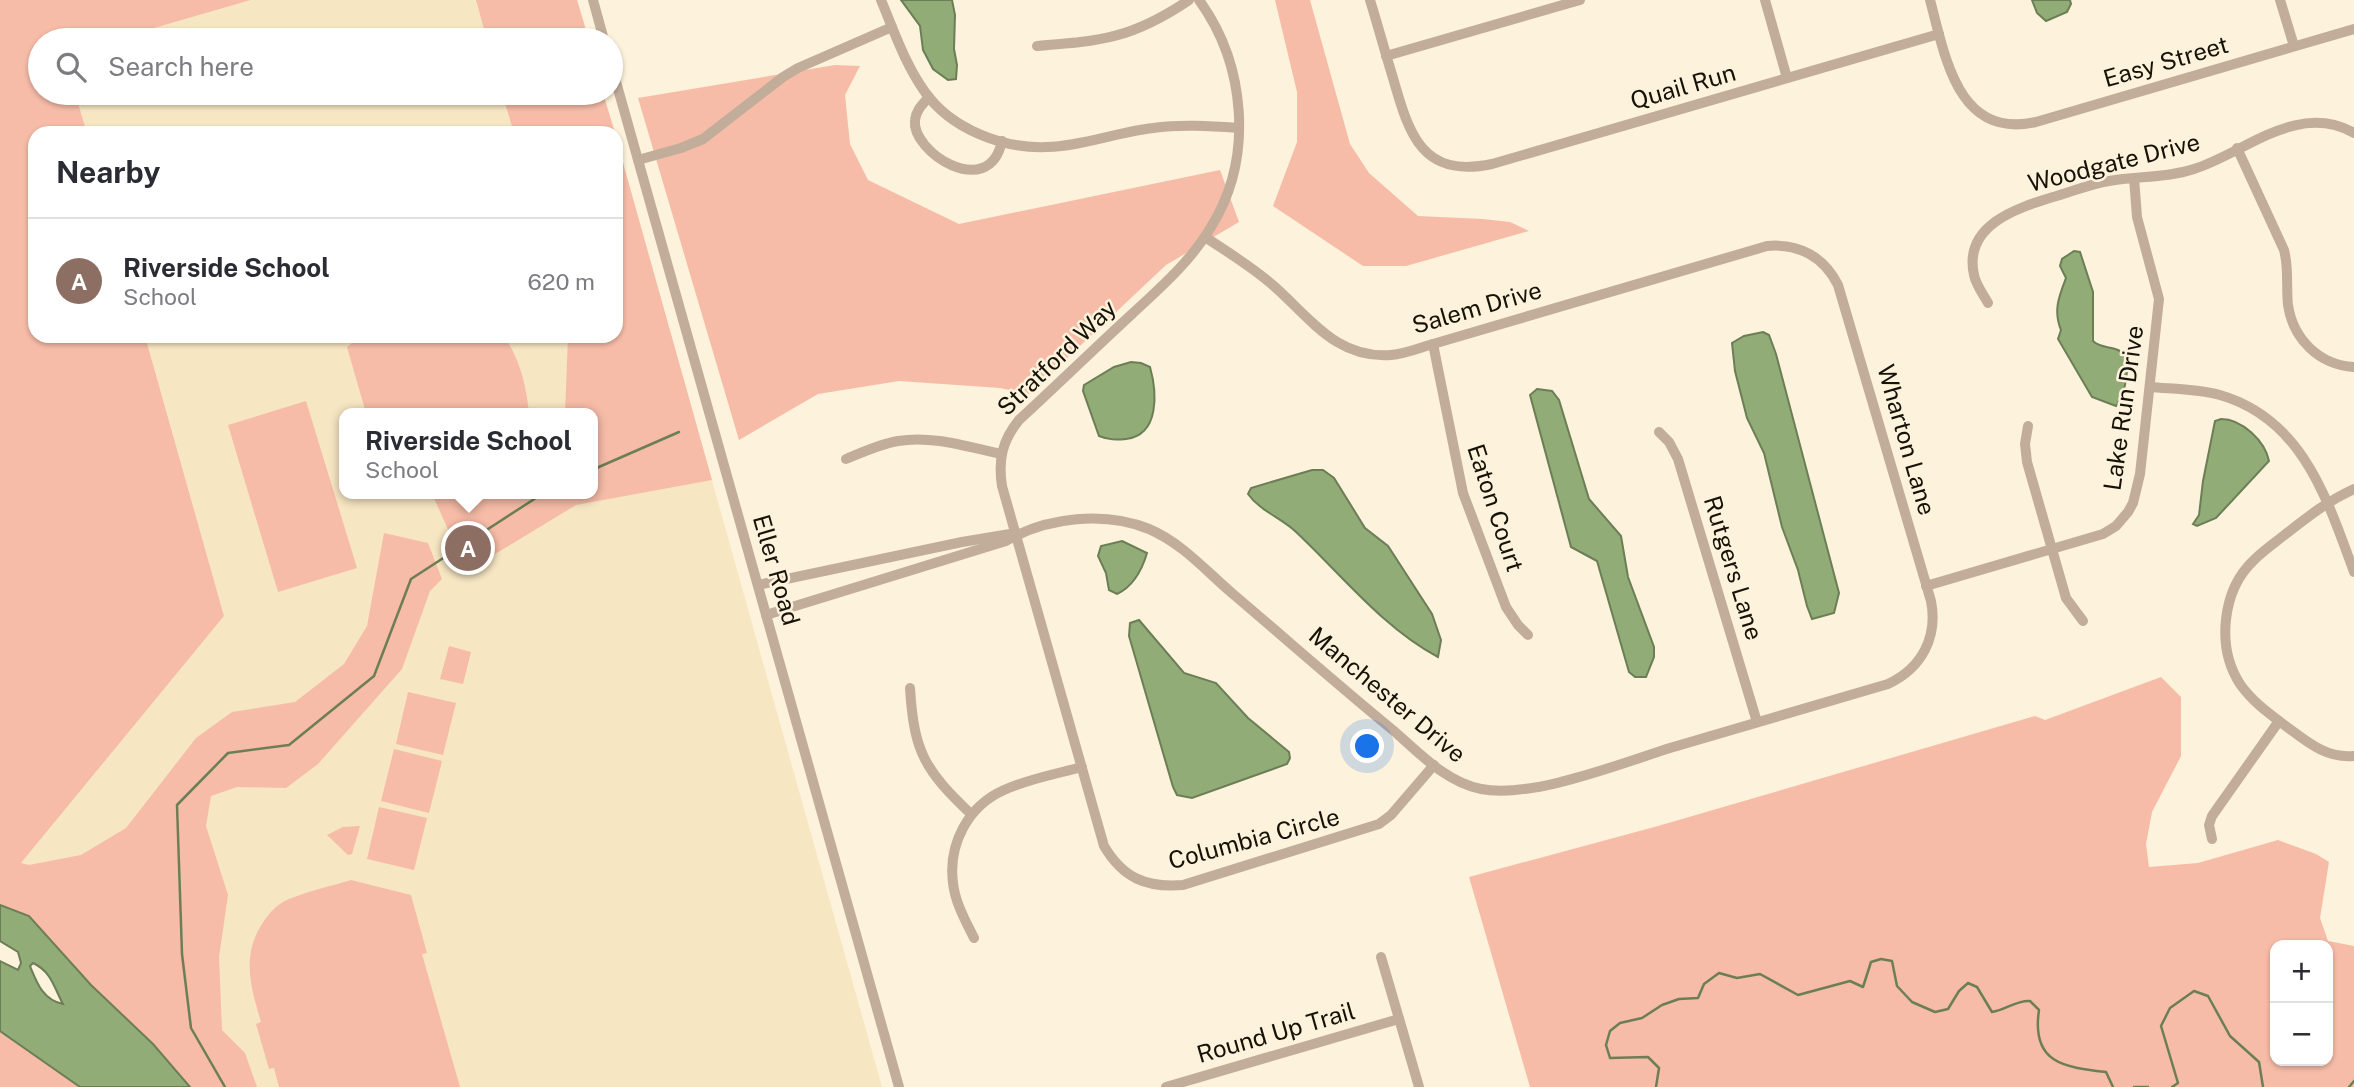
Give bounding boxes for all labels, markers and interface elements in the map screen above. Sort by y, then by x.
search box [28,28,623,105]
street label: Easy Street [2100,30,2231,92]
icon: search [52,48,90,86]
text: Search here [108,51,254,82]
street label: Quail Run [1627,58,1739,114]
street label: Woodgate Drive [2025,127,2203,197]
text: Nearby [56,154,160,190]
text: Riverside School [123,252,330,283]
text: A [71,268,87,295]
text: 620 m [527,268,595,295]
street label: Salem Drive [1409,275,1545,339]
text: School [123,283,197,310]
street label: Stratford Way [991,294,1122,421]
street label: Lake Run Drive [2098,324,2148,492]
street label: Wharton Lane [1872,361,1942,518]
popup [339,408,598,499]
text: Riverside School [365,425,572,456]
street label: Eaton Court [1462,440,1530,575]
text: School [365,456,439,483]
street label: Rutgers Lane [1699,492,1769,643]
street label: Eller Road [748,511,806,628]
pin: A [445,522,491,574]
street label: Manchester Drive [1304,621,1472,768]
your location [1350,729,1384,763]
street label: Columbia Circle [1165,802,1342,874]
map controls [2270,940,2333,1066]
button: + [2270,940,2333,1003]
street label: Round Up Trail [1193,996,1358,1068]
button: − [2270,1003,2333,1066]

